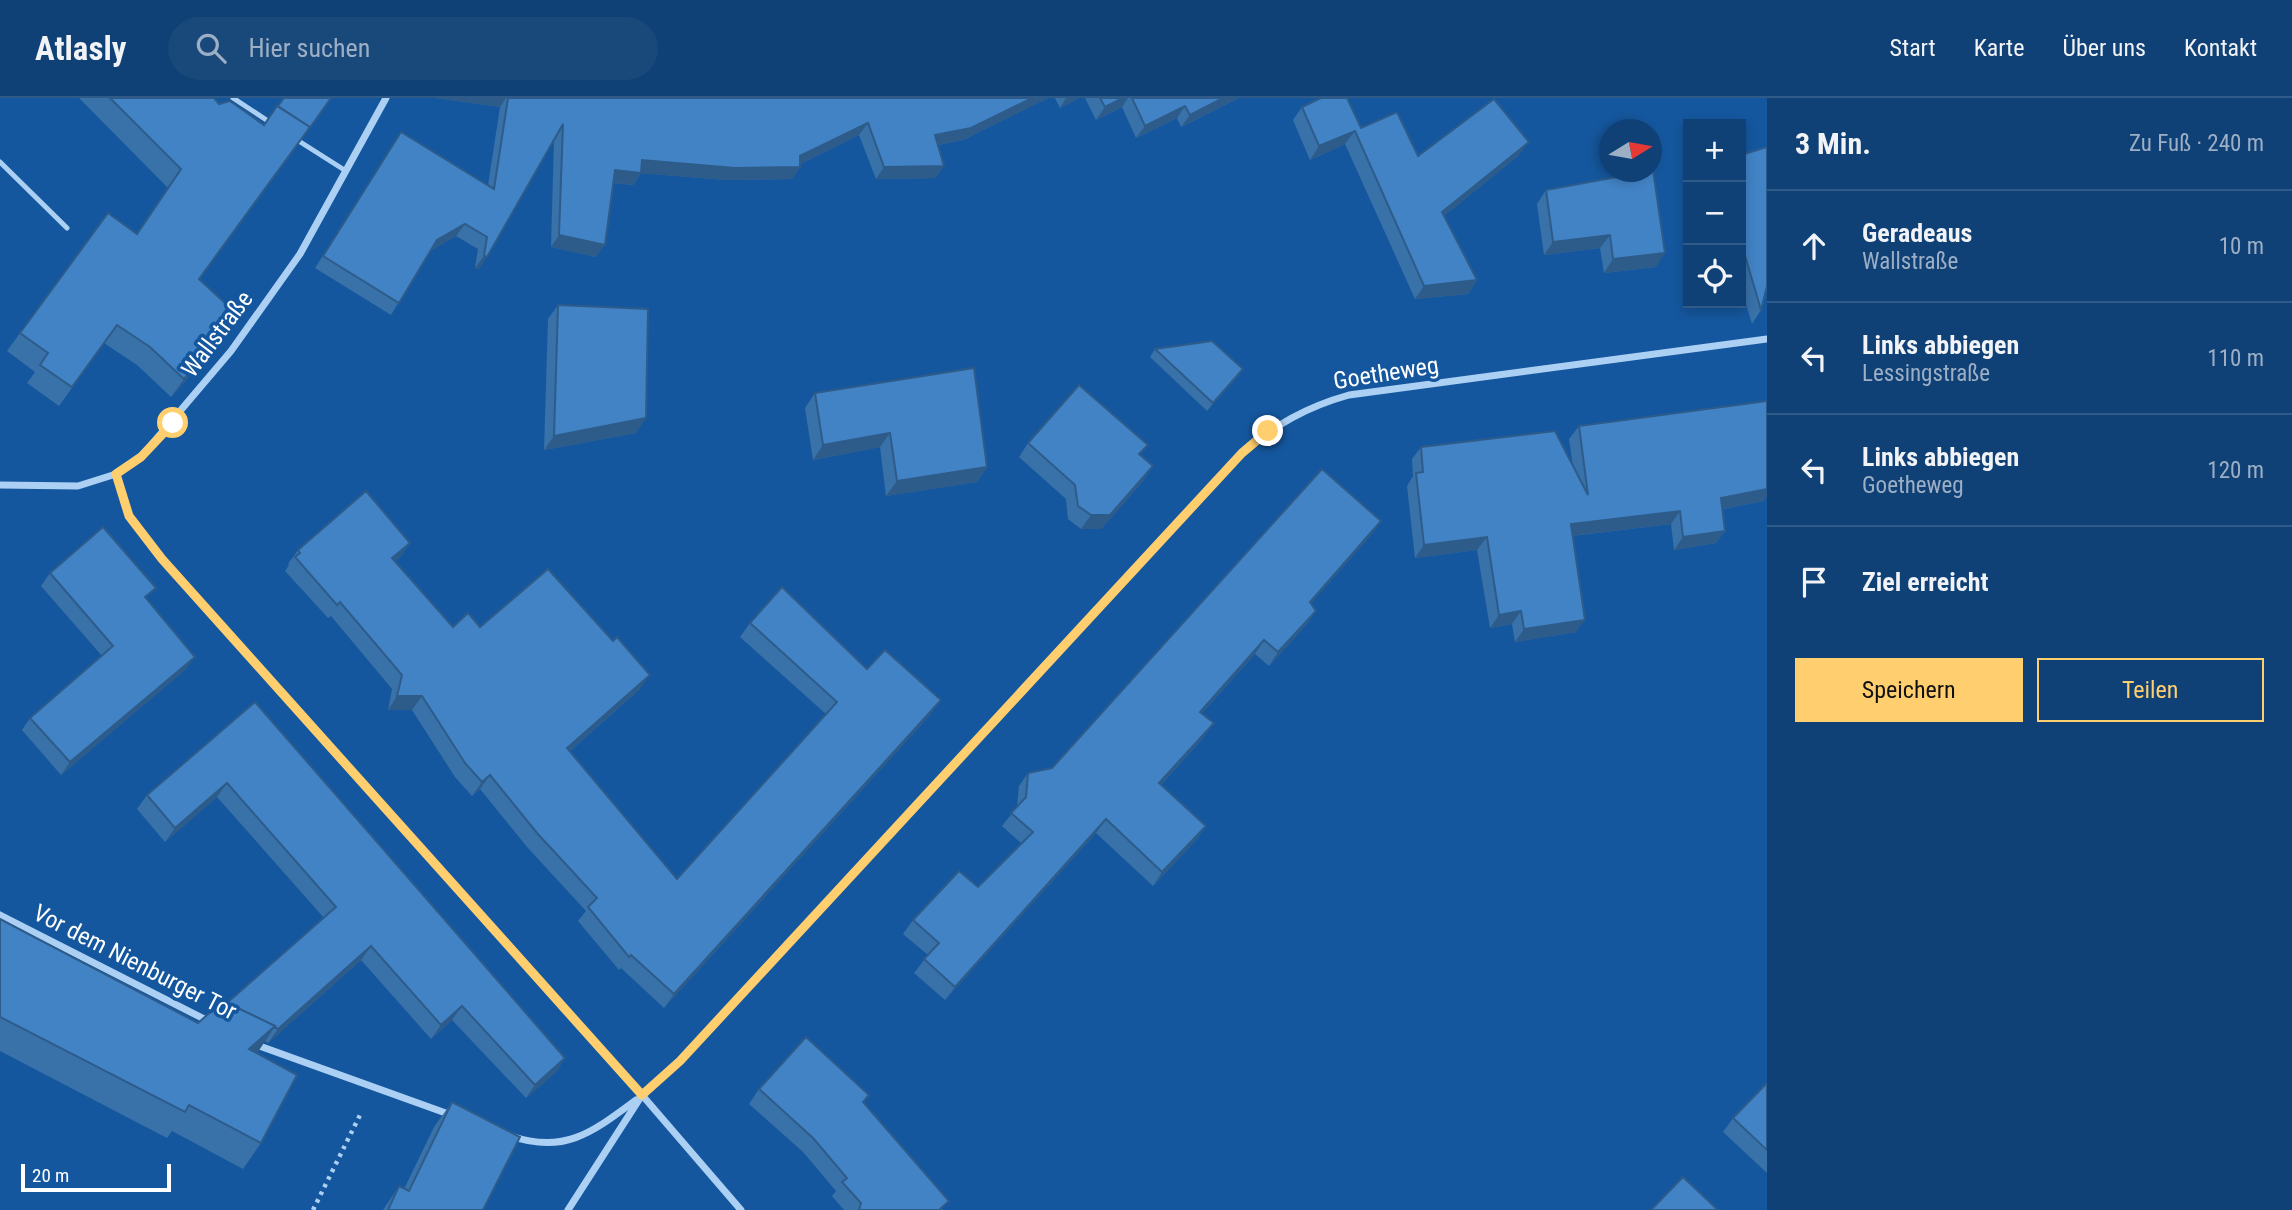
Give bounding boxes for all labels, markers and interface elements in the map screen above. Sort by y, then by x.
search box [168,17,658,80]
text: Atlasly [35,29,126,68]
icon: search [192,29,230,67]
text: Hier suchen [248,33,370,63]
text: Start [1890,34,1936,62]
text: Karte [1974,34,2024,62]
text: Über uns [2062,34,2146,62]
text: Kontakt [2184,34,2257,62]
north arrow [1599,119,1662,182]
map controls [1683,119,1746,308]
button: + [1683,119,1746,182]
text: 3 Min. [1795,126,1871,161]
text: Zu Fuß · 240 m [2129,130,2264,157]
button: − [1683,182,1746,245]
text: Geradeaus [1862,218,1972,248]
icon: ahead [1795,227,1833,265]
text: 10 m [2219,233,2264,260]
button: locate [1683,245,1746,308]
text: Wallstraße [1862,248,1958,275]
street label: Wallstraße [176,285,258,383]
text: Links abbiegen [1862,330,2019,360]
icon: left [1795,339,1833,377]
text: 110 m [2207,345,2264,372]
street label: Goetheweg [1331,351,1441,395]
text: Lessingstraße [1862,360,1990,387]
route start [157,407,188,438]
route end [1252,415,1283,446]
text: Links abbiegen [1862,442,2019,472]
icon: left [1795,451,1833,489]
text: 120 m [2207,457,2264,484]
text: Goetheweg [1862,472,1964,499]
icon: arrive [1795,563,1833,601]
text: Ziel erreicht [1862,567,1988,597]
button: Speichern [1795,658,2023,722]
button: Teilen [2037,658,2264,722]
street label: Vor dem Nienburger Tor [29,899,241,1025]
scale bar [21,1161,172,1193]
text: 20 m [32,1164,69,1187]

